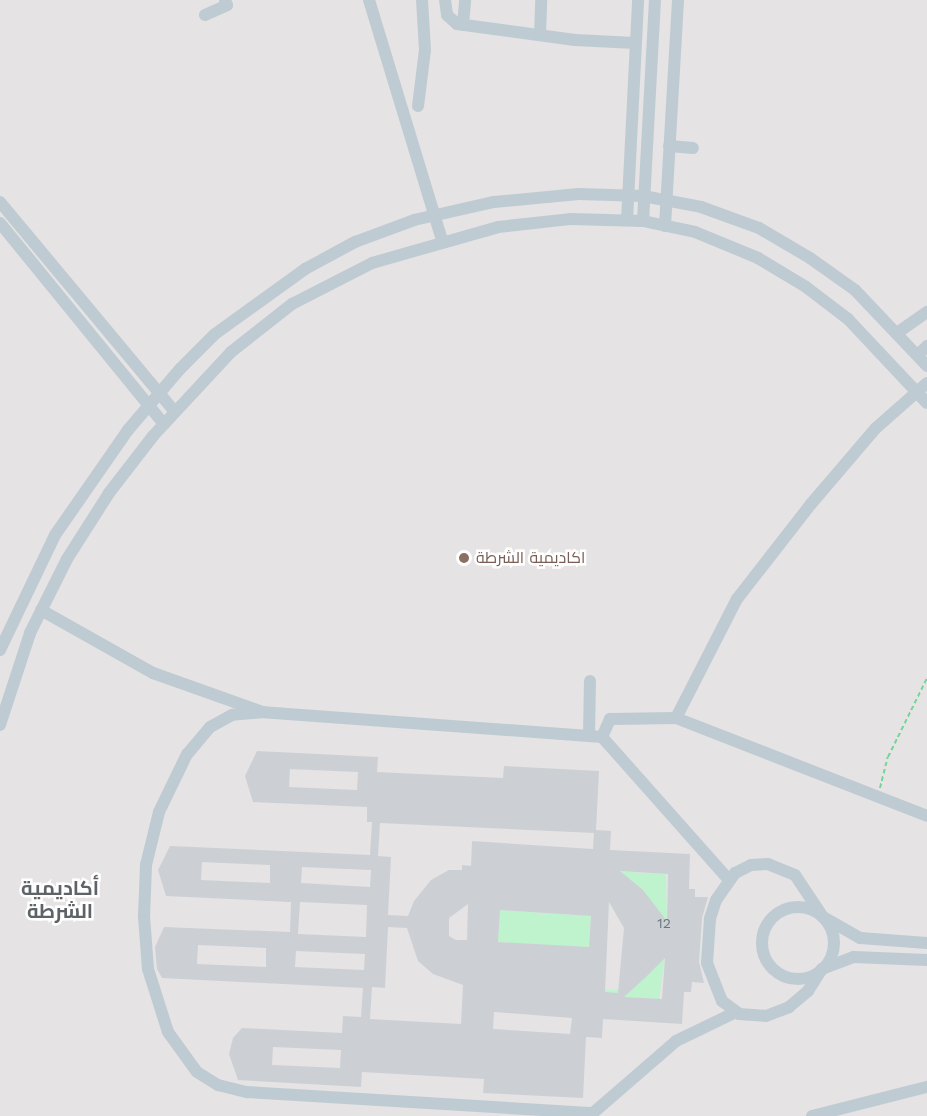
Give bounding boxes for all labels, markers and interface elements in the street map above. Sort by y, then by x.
place label: اكاديمية الشرطة [476,548,585,568]
marker: اكاديمية الشرطة [457,551,471,565]
district label: أكاديمية الشرطة [21,876,99,923]
house number: 12 [657,915,671,931]

